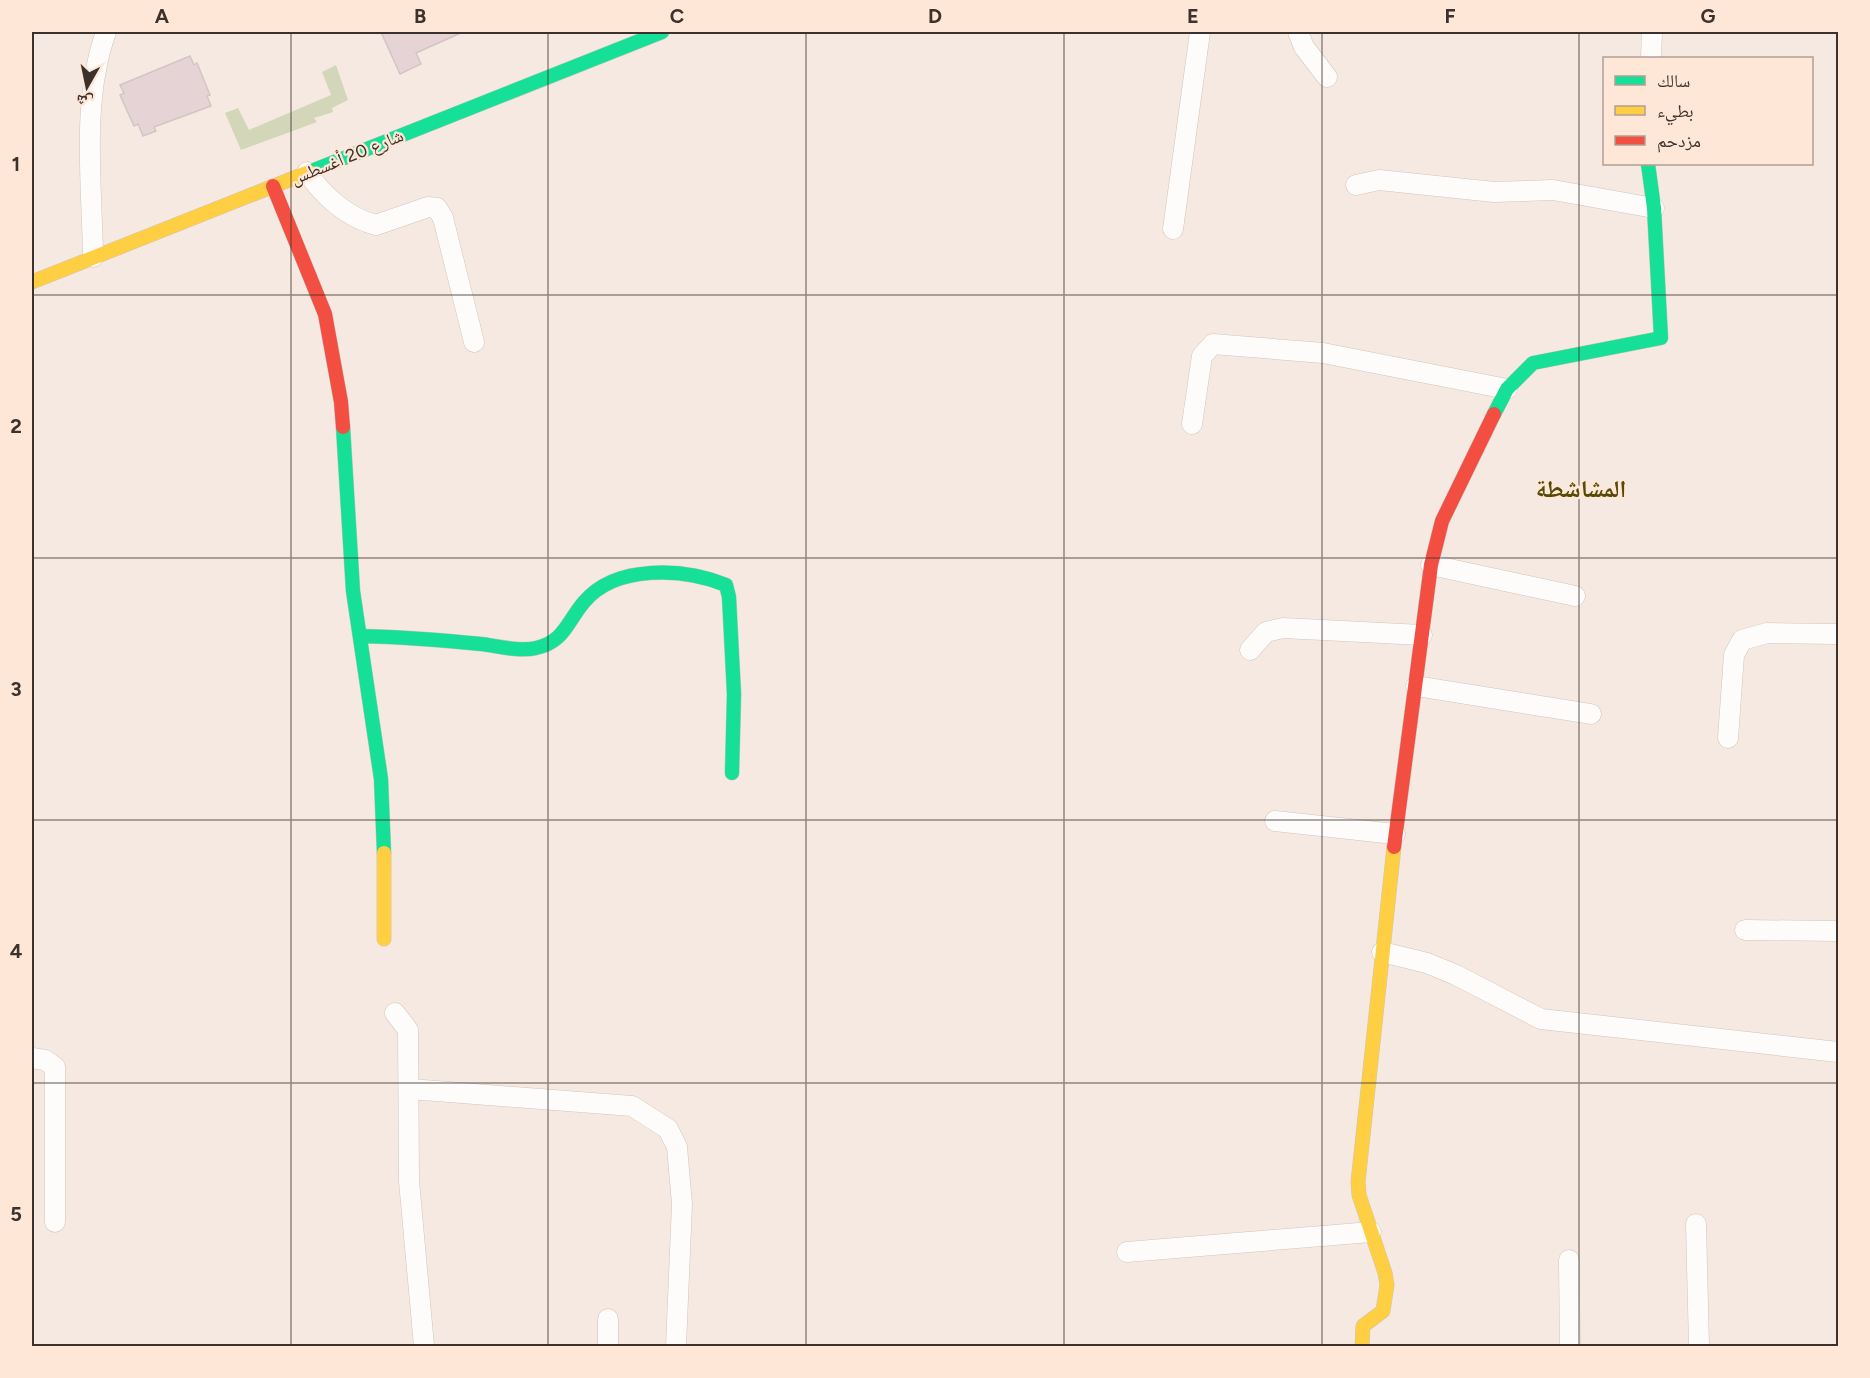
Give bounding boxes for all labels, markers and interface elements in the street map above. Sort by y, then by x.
text: A [155,4,170,28]
text: B [414,4,426,28]
text: C [670,4,684,28]
text: D [928,4,942,28]
text: E [1187,4,1199,28]
text: F [1444,4,1456,28]
text: G [1701,4,1716,28]
north arrow [57,57,117,117]
legend [1603,57,1813,165]
text: سالك [1657,70,1690,92]
text: ش [75,91,95,112]
text: بطيء [1657,100,1694,126]
street label: شارع 20 أغسطس [287,124,407,190]
text: مزدحم [1657,130,1701,153]
text: 1 [12,152,20,176]
text: 2 [10,414,22,438]
district label: المشاشطة [1536,474,1626,503]
text: 3 [10,677,22,701]
text: 4 [10,939,23,963]
text: 5 [10,1202,22,1226]

